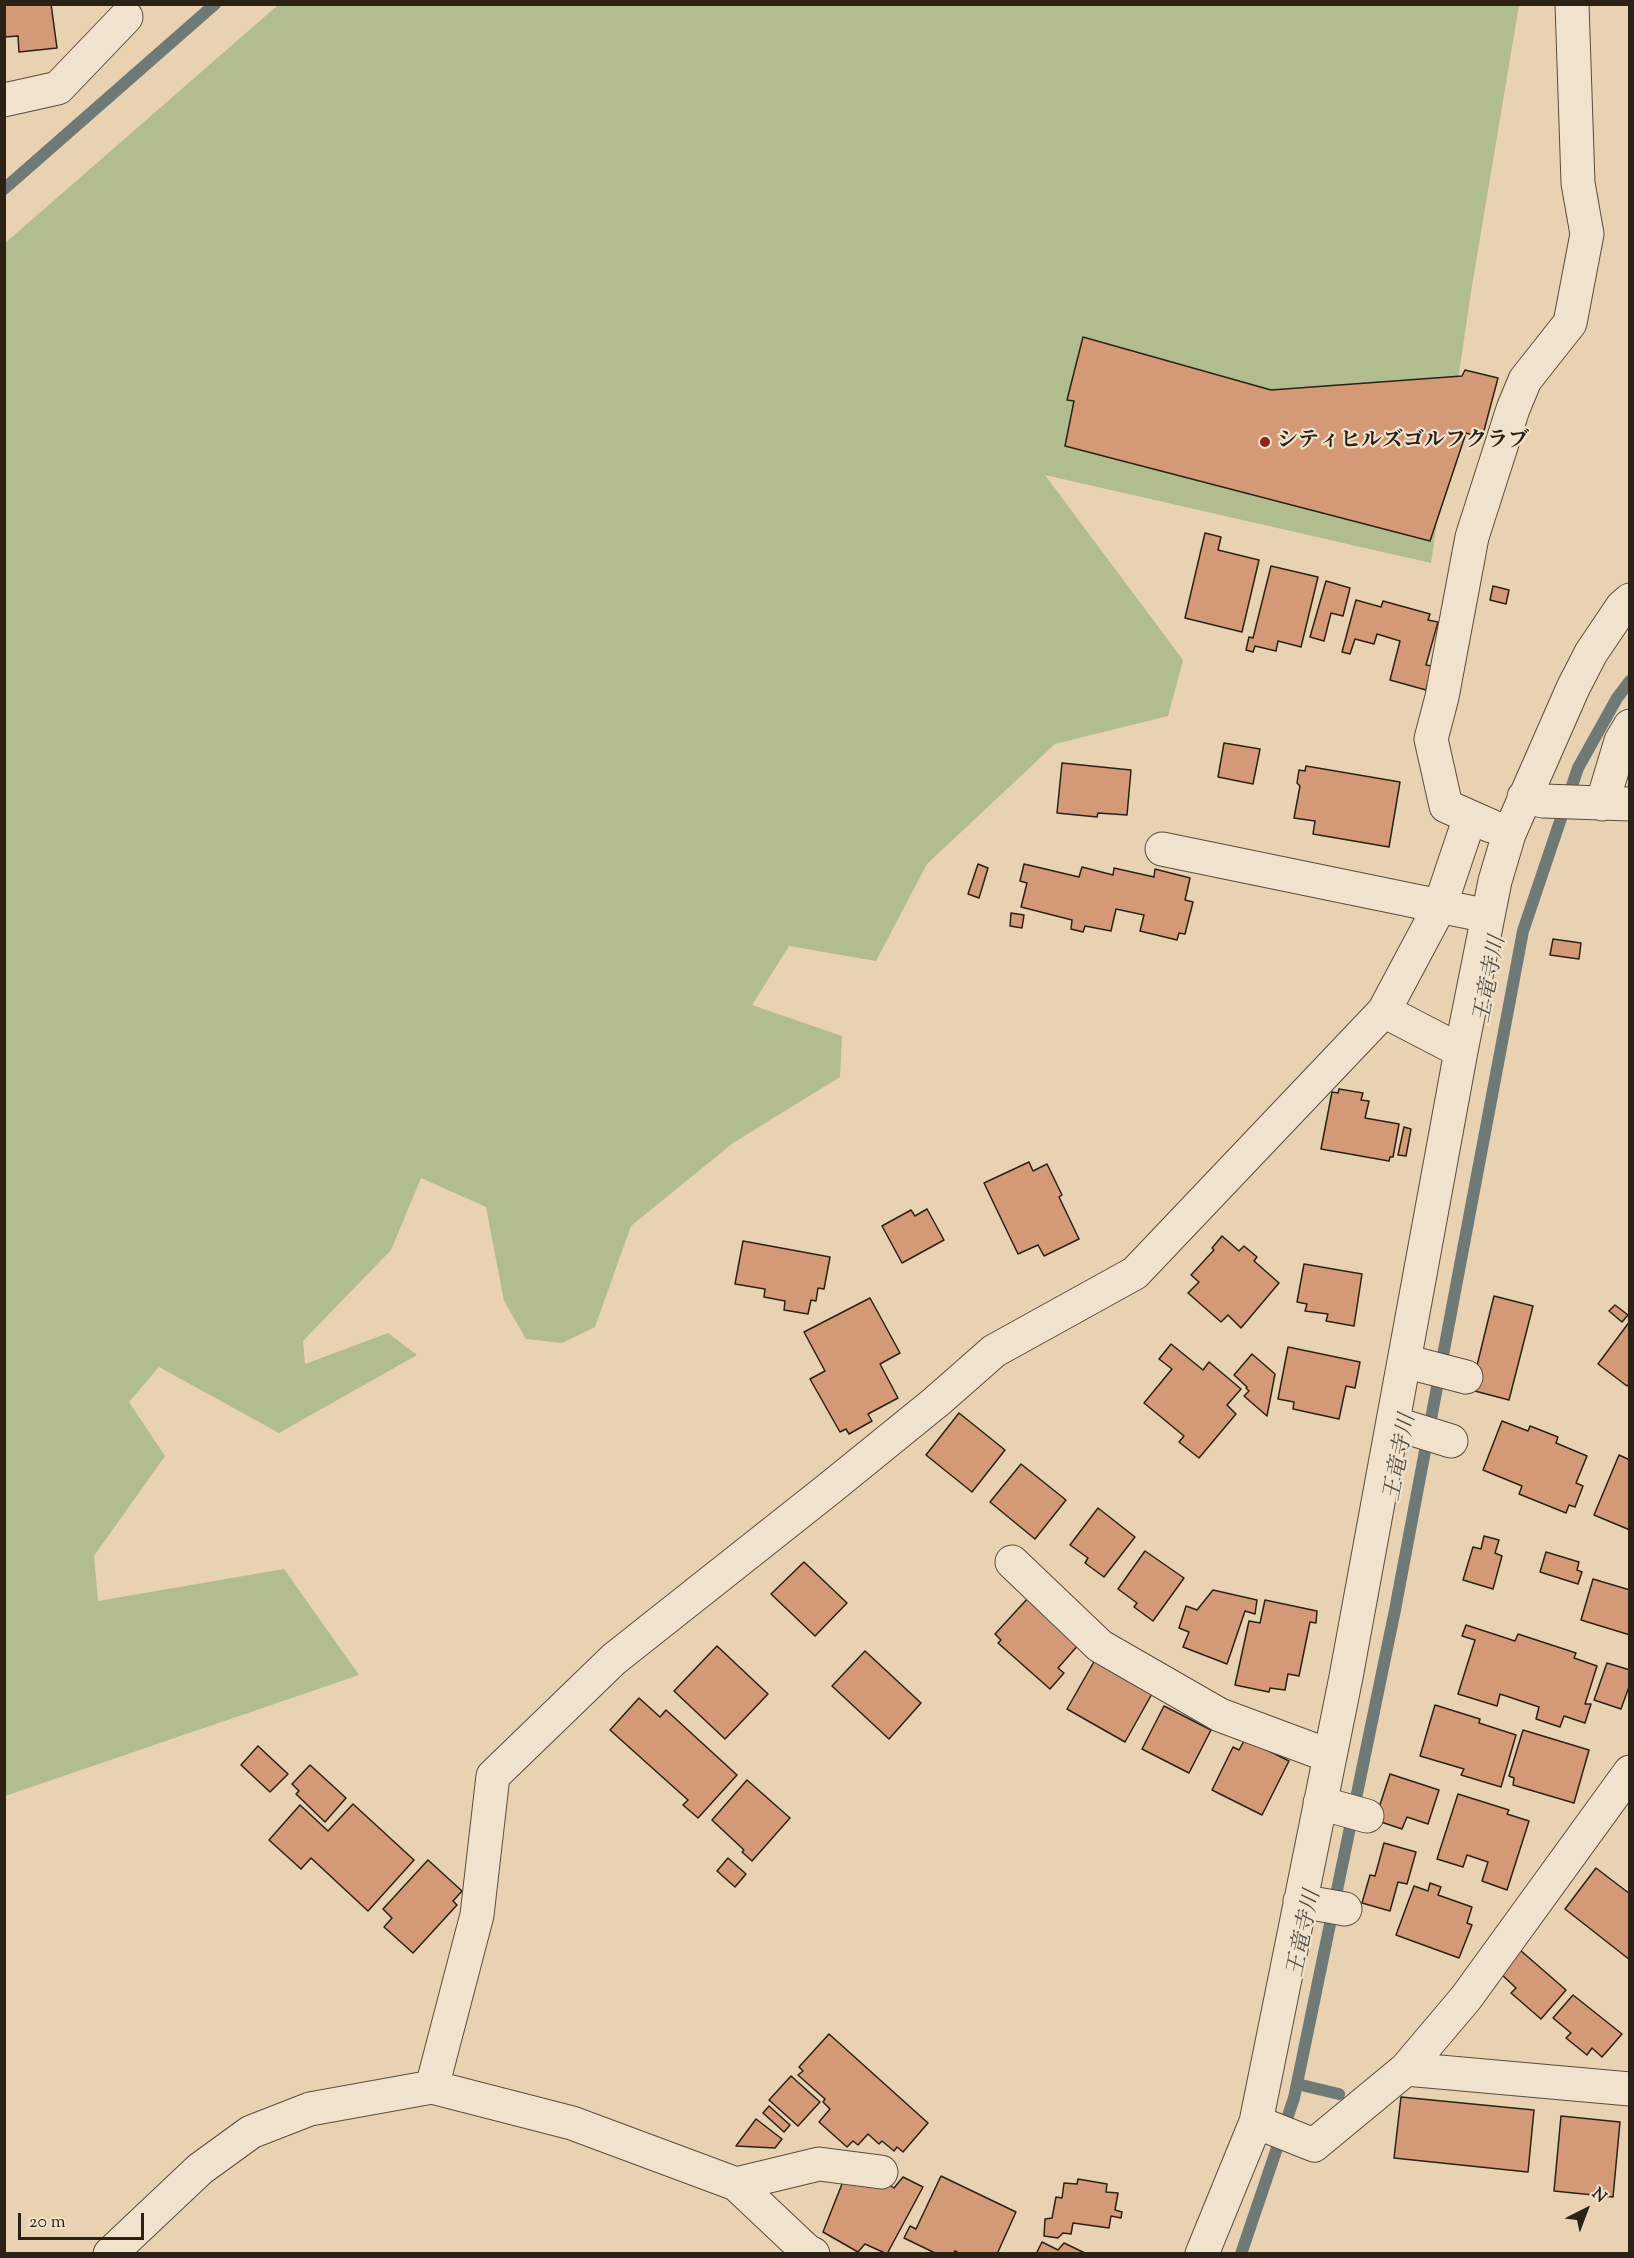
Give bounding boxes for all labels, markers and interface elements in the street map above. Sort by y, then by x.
place label: シティヒルズゴルフクラブ [1277,429,1529,455]
marker: シティヒルズゴルフクラブ [1258,435,1272,449]
water label: 王竜寺川 [1471,934,1513,1026]
water label: 王竜寺川 [1381,1412,1423,1504]
water label: 王竜寺川 [1284,1888,1328,1980]
north arrow [1556,2180,1616,2240]
text: N [1586,2183,1611,2209]
scale bar [21,2201,147,2239]
text: 20 m [29,2210,66,2236]

